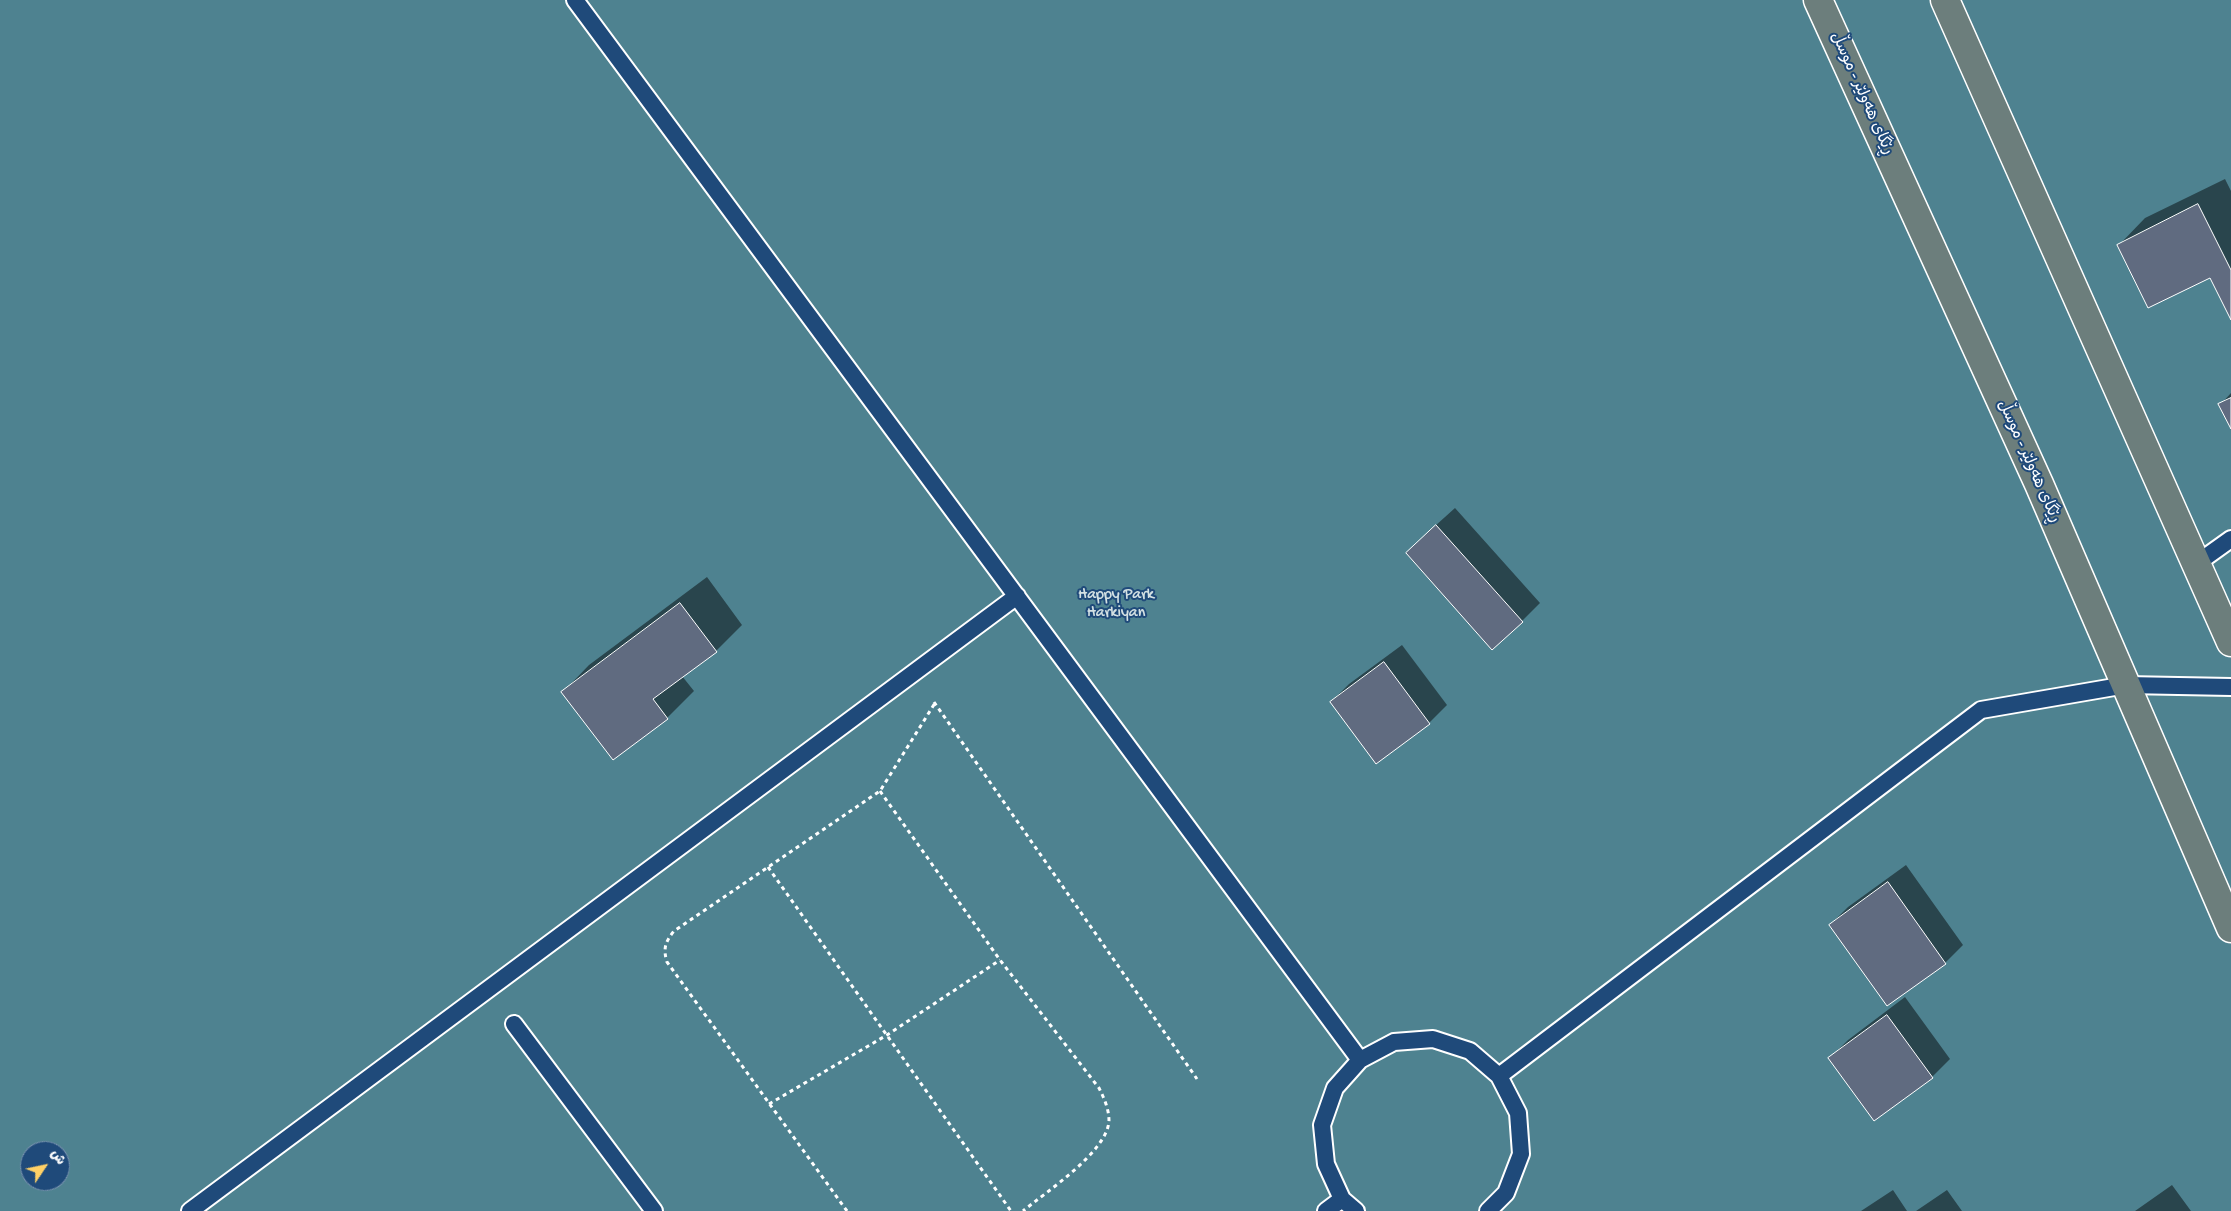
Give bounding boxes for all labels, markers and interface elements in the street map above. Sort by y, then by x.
street label: ڕێگای هەولێر - موسڵ [1825,30,1897,158]
street label: ڕێگای هەولێر - موسڵ [1992,398,2064,526]
park label: Happy Park Harkiyan [1078,586,1154,624]
north arrow [20,1141,70,1191]
text: ش [46,1147,68,1169]

